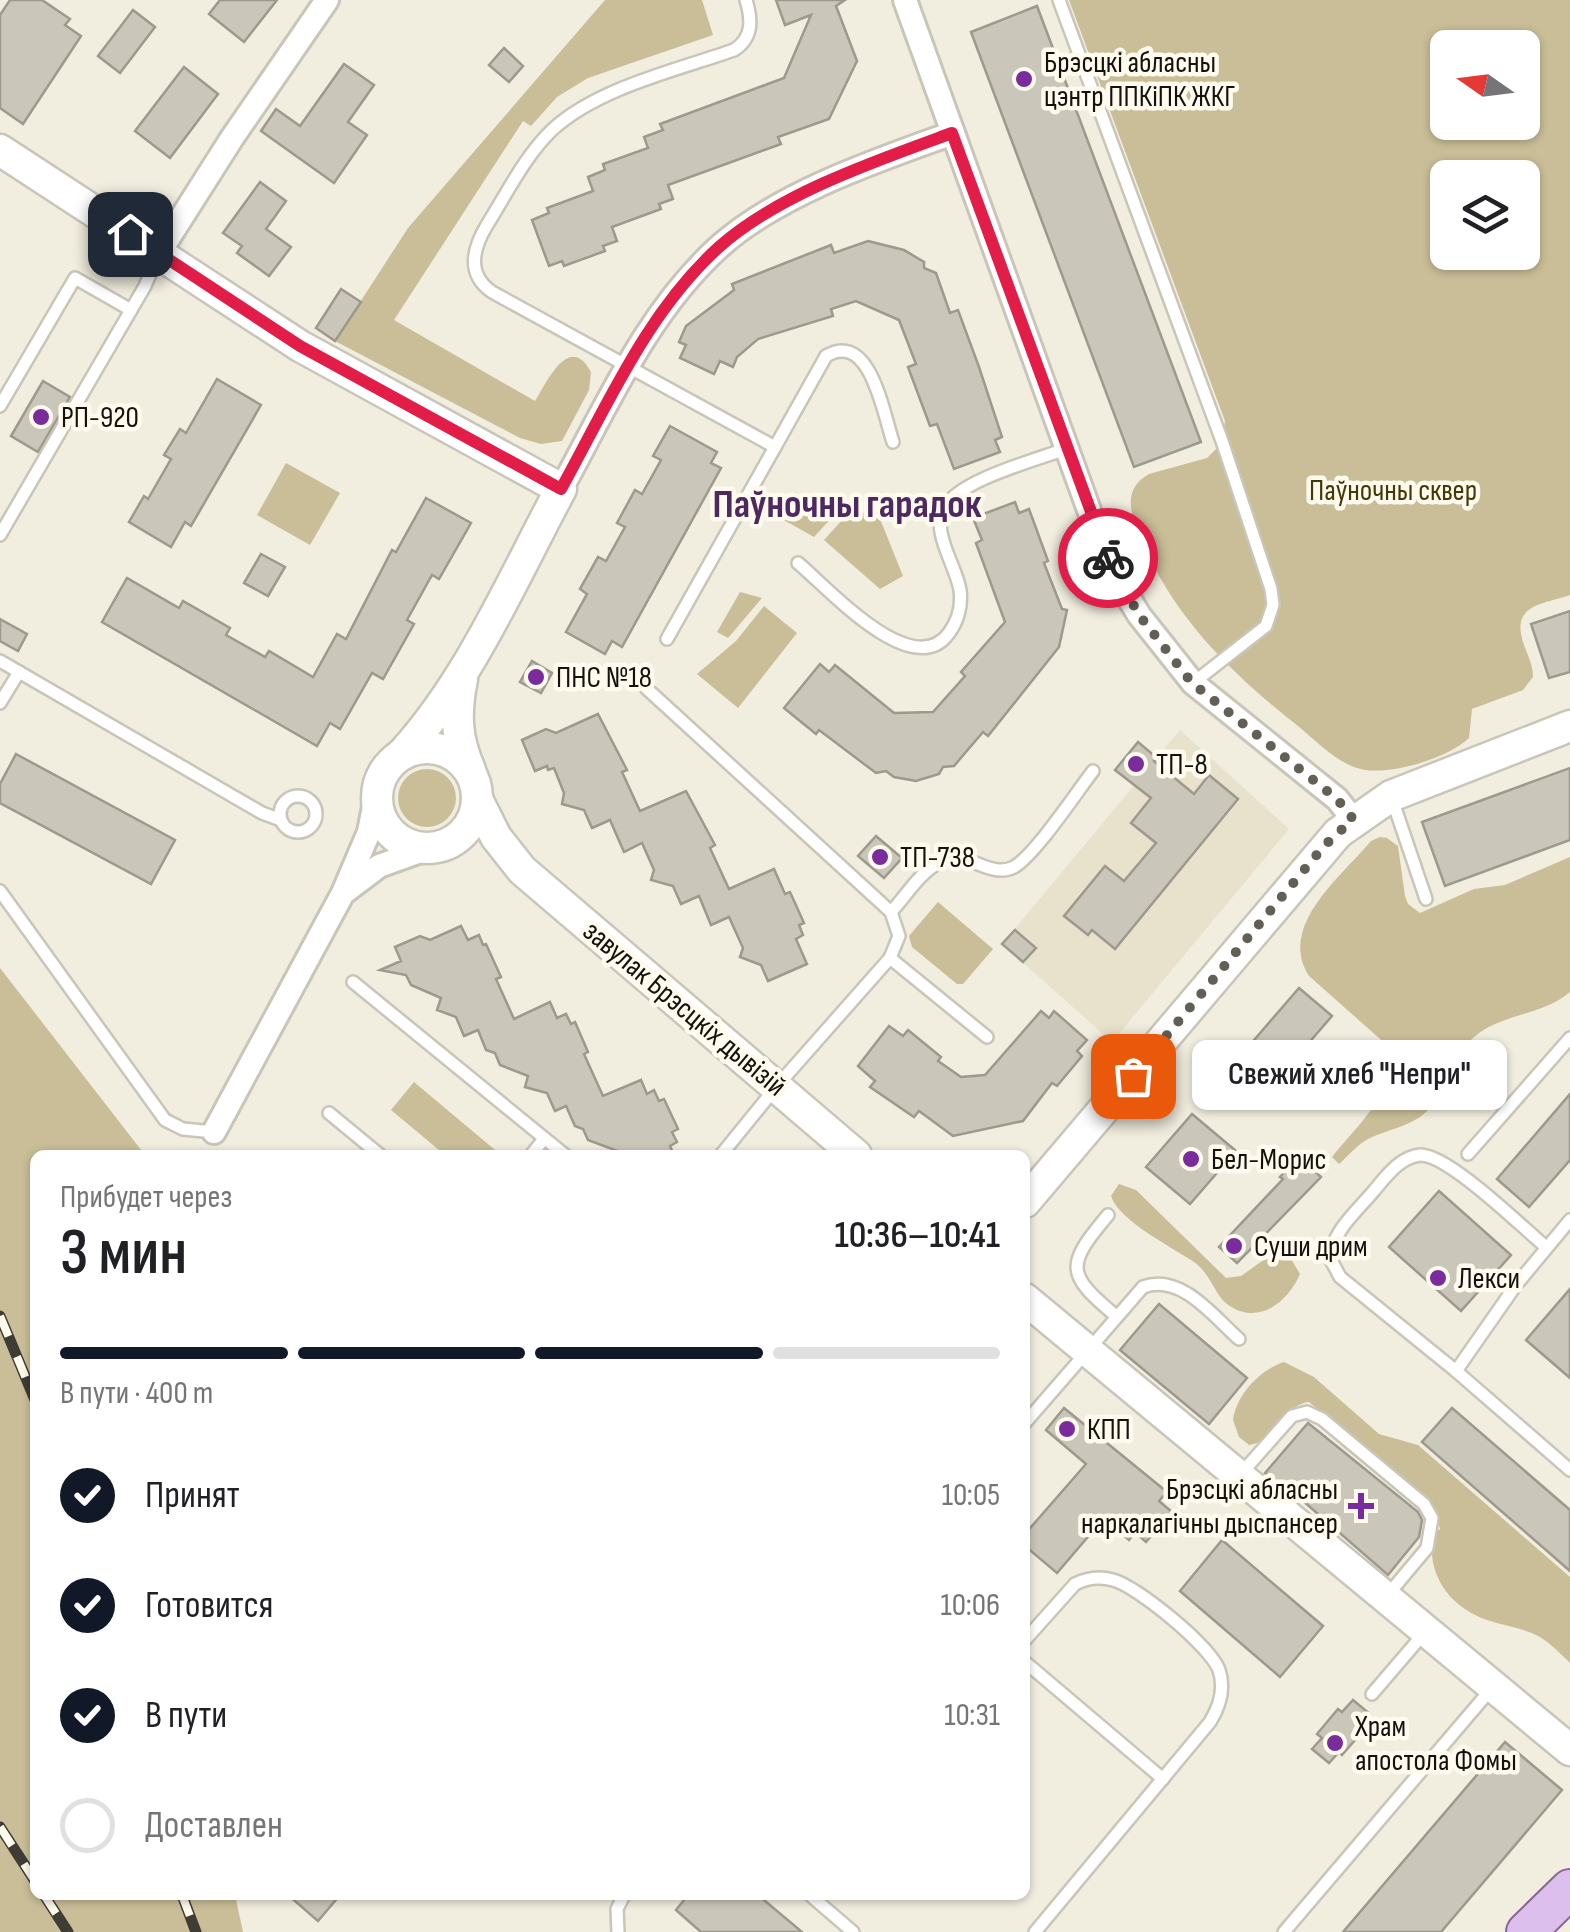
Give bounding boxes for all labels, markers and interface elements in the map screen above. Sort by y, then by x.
north arrow [1430,30,1540,140]
map controls [1430,30,1540,270]
place label: Брэсцкі абласны цэнтр ППКіПК ЖКГ [1044,45,1235,115]
marker: Брэсцкі абласны цэнтр ППКіПК ЖКГ [1013,68,1035,90]
button: layers [1430,160,1540,270]
pin [88,192,173,277]
icon: home [103,207,158,262]
place label: РП-920 [61,400,139,436]
marker: РП-920 [30,406,52,428]
park label: Паўночны сквер [1309,473,1477,509]
district label: Паўночны гарадок [712,481,982,529]
courier [1058,508,1158,608]
icon: bike [1081,531,1136,586]
place label: ПНС №18 [556,660,652,696]
marker: ПНС №18 [525,666,547,688]
place label: ТП-8 [1156,747,1208,783]
marker: ТП-8 [1125,753,1147,775]
place label: ТП-738 [900,840,975,876]
marker: ТП-738 [869,846,891,868]
street label: завулак Брэсцкіх дывізій [575,913,793,1104]
pin [1091,1034,1176,1119]
callout: Свежий хлеб "Непри" [1193,1041,1508,1111]
icon: bag [1106,1049,1161,1104]
text: Свежий хлеб "Непри" [1228,1055,1471,1094]
place label: Бел-Морис [1211,1142,1327,1178]
marker: Бел-Морис [1180,1148,1202,1170]
text: Прибудет через [60,1178,232,1217]
text: 10:36–10:41 [835,1213,1000,1258]
text: 3 мин [60,1215,187,1293]
place label: Суши дрим [1254,1229,1368,1265]
marker: Суши дрим [1223,1235,1245,1257]
place label: Лекси [1458,1261,1520,1297]
marker: Лекси [1427,1267,1449,1289]
text: В пути · 400 m [60,1374,213,1413]
place label: КПП [1087,1412,1131,1448]
marker: КПП [1056,1418,1078,1440]
icon: check [60,1468,115,1523]
place label: Брэсцкі абласны наркалагічны дыспансер [1081,1472,1338,1542]
text: Принят [145,1473,240,1518]
text: 10:05 [942,1476,1000,1515]
marker: Брэсцкі абласны наркалагічны дыспансер [1348,1493,1374,1519]
icon: check [60,1578,115,1633]
text: Готовится [145,1583,274,1628]
text: 10:06 [941,1586,1000,1625]
icon: check [60,1688,115,1743]
text: В пути [145,1693,227,1738]
text: 10:31 [944,1696,1000,1735]
place label: Храм апостола Фомы [1354,1709,1517,1779]
marker: Храм апостола Фомы [1324,1732,1346,1754]
text: Доставлен [145,1803,283,1848]

